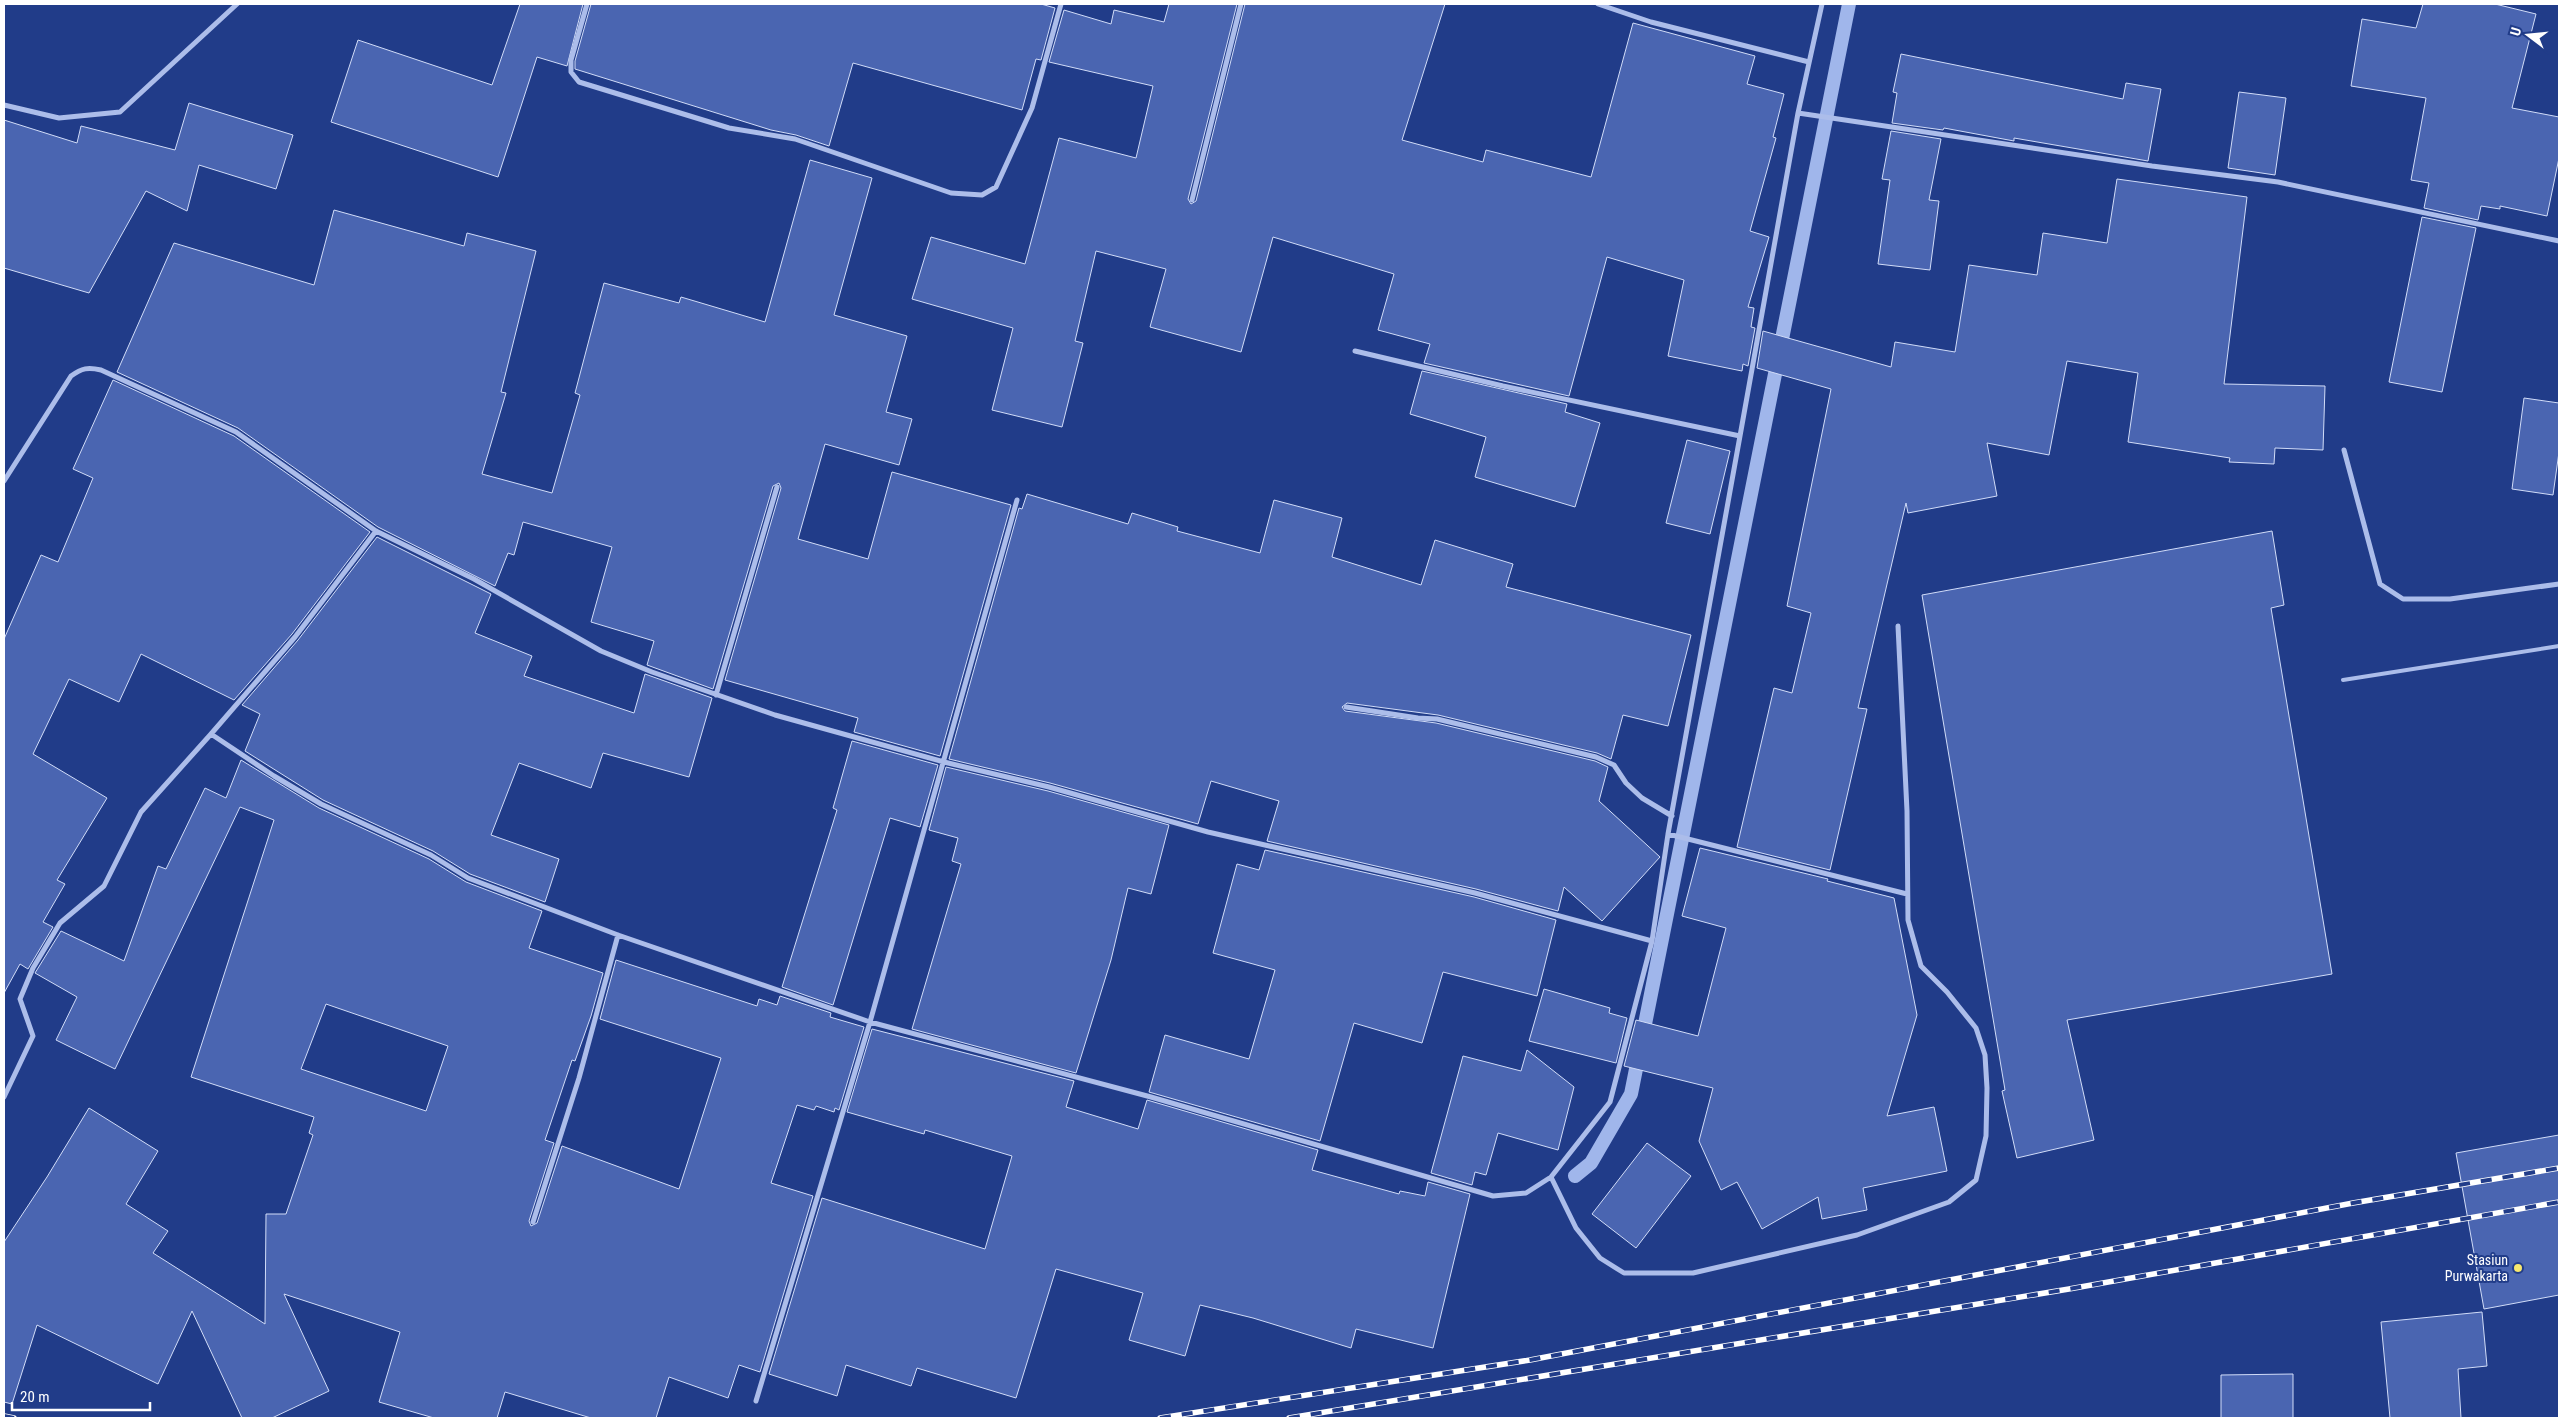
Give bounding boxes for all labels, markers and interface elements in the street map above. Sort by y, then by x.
north arrow [2503,10,2553,60]
text: U [2507,25,2524,37]
place label: Stasiun Purwakarta [2445,1252,2508,1284]
marker: Stasiun Purwakarta [2512,1262,2524,1274]
scale bar [12,1380,150,1412]
text: 20 m [20,1388,50,1406]

